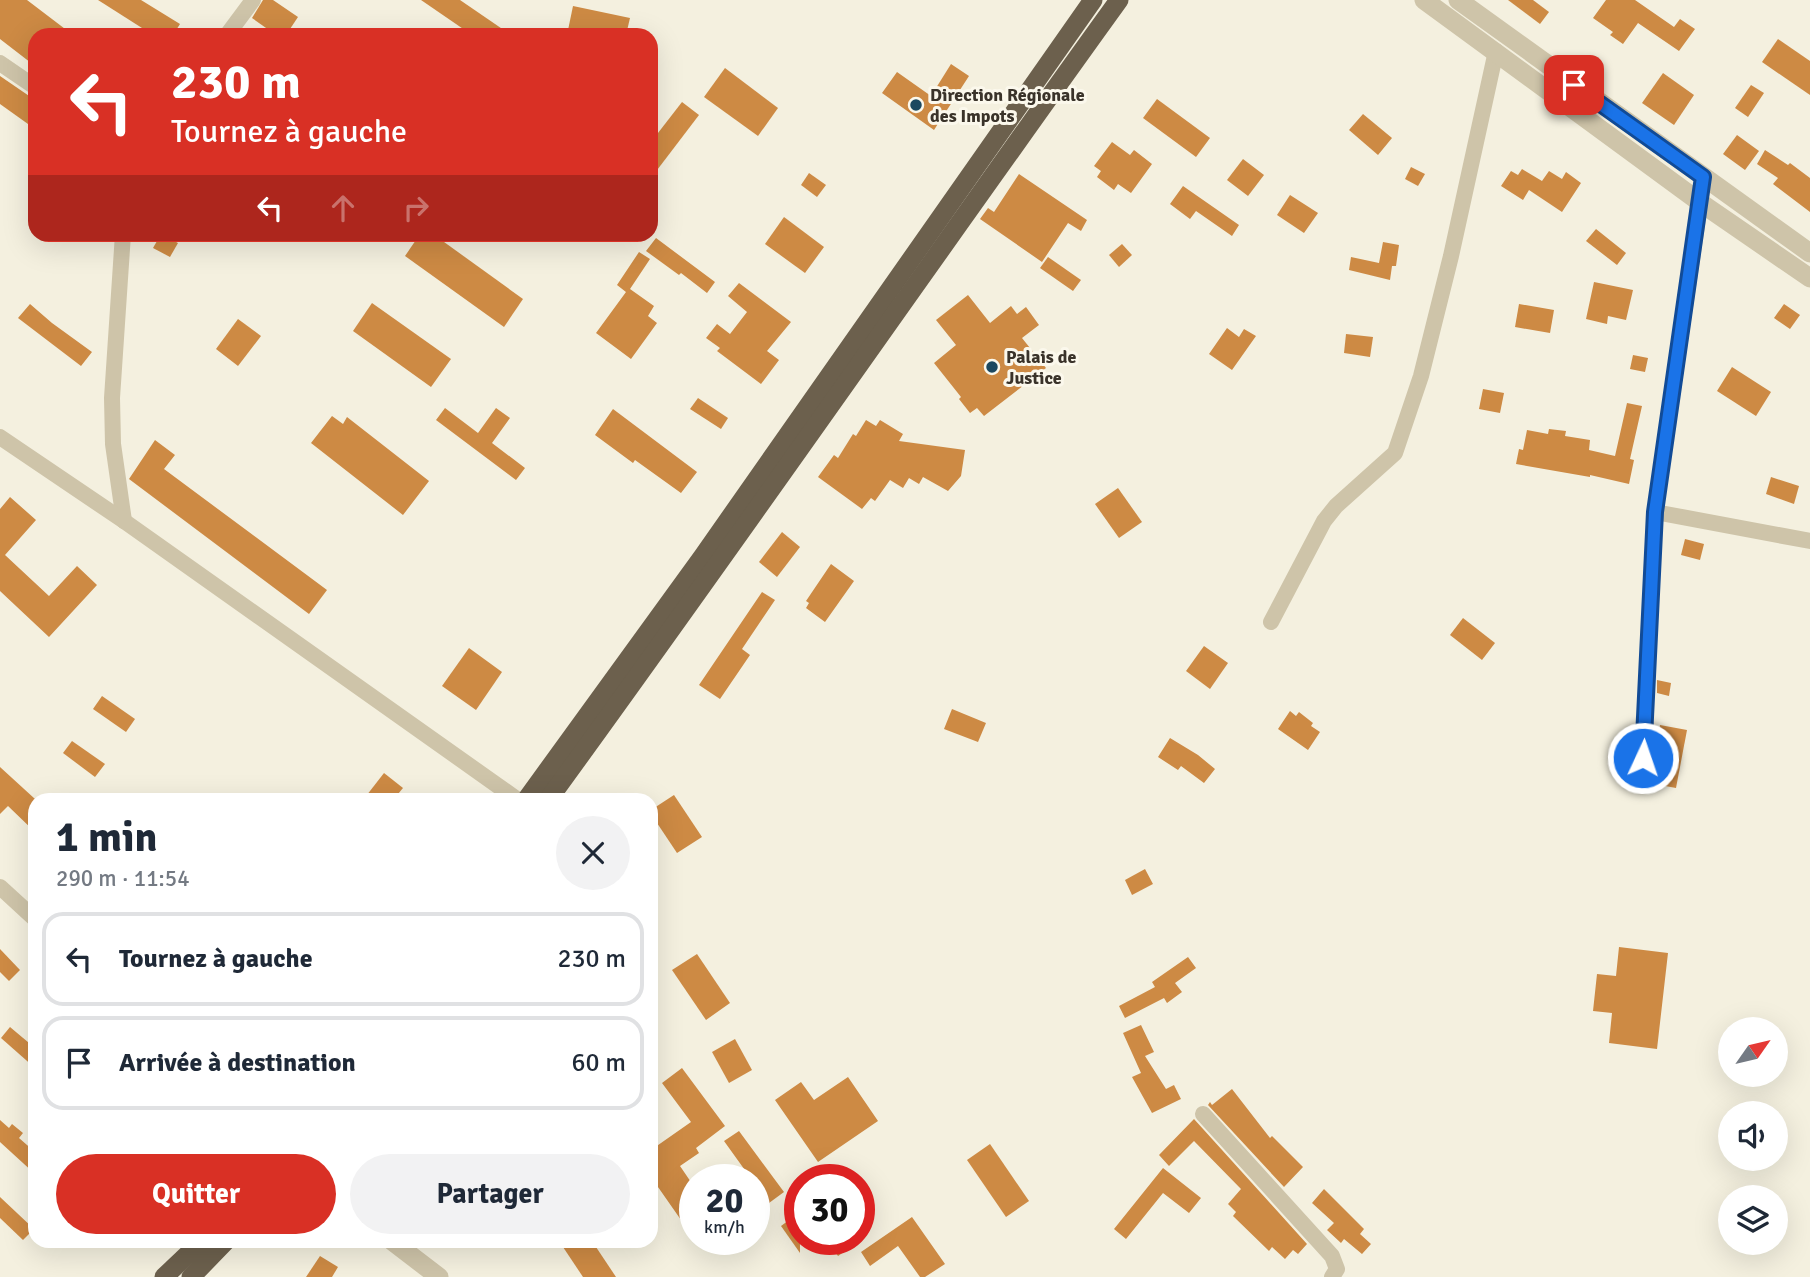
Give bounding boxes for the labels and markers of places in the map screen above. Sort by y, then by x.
pin [1544,55,1604,115]
place label: Direction Régionale des Impots [930,84,1085,127]
marker: Direction Régionale des Impots [908,97,924,113]
place label: Palais de Justice [1006,346,1076,389]
marker: Palais de Justice [984,359,1000,375]

